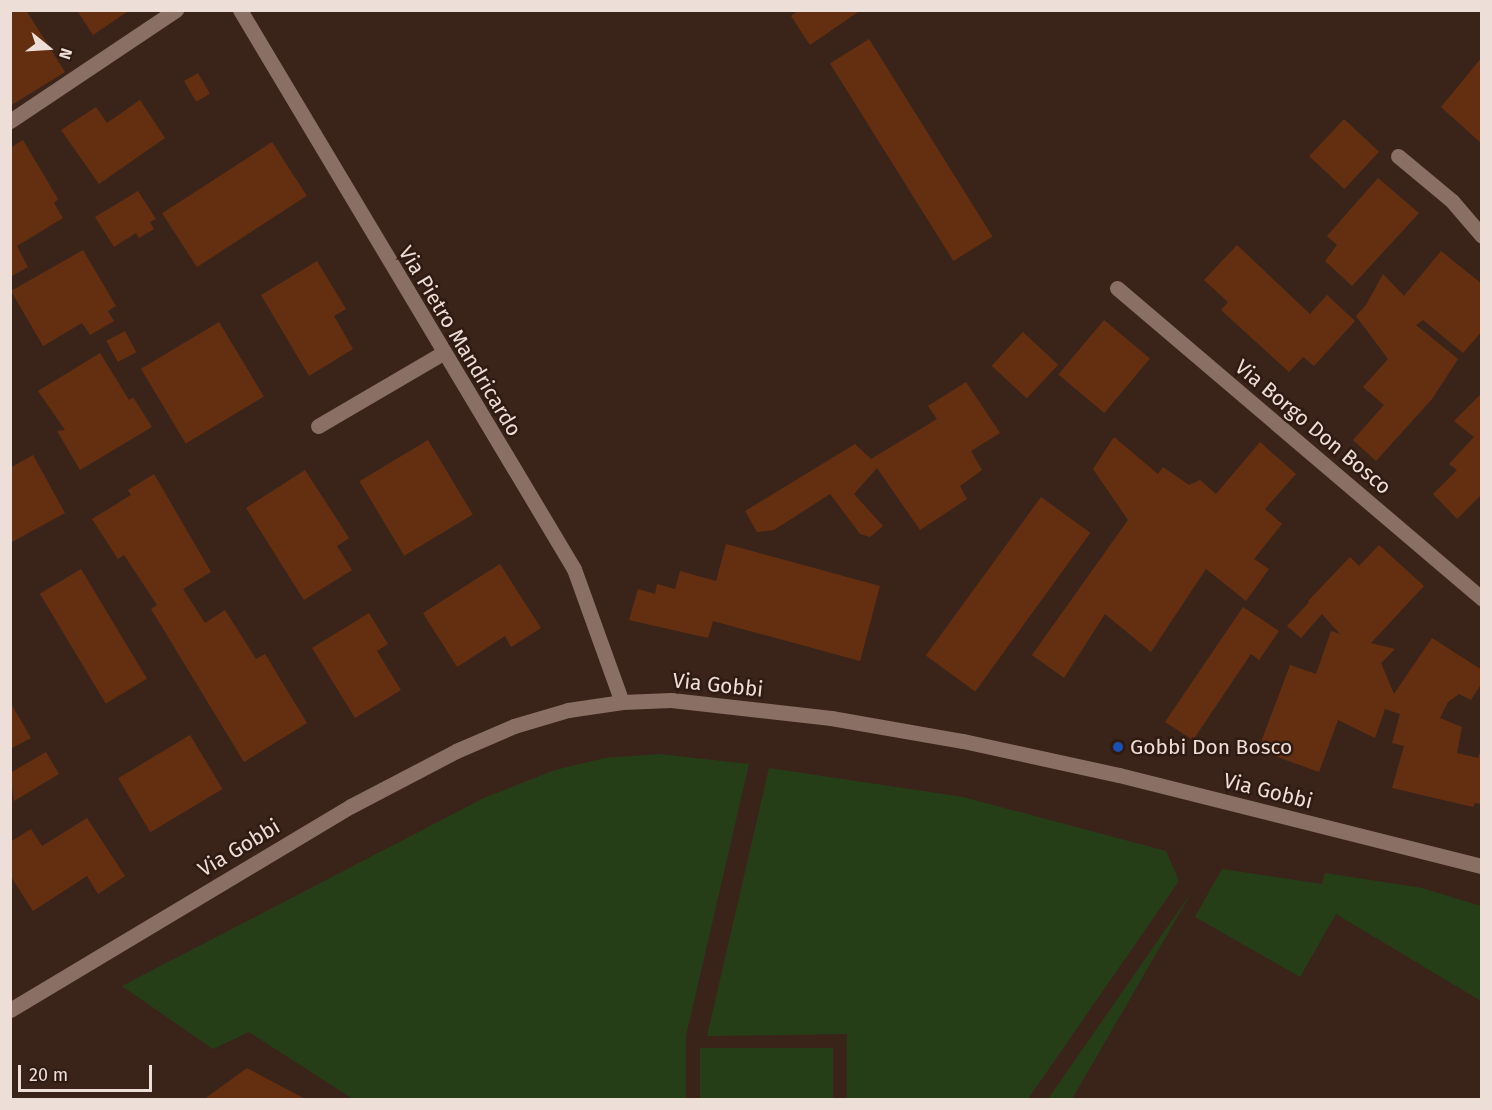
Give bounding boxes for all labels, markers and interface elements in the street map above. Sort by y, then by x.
north arrow [18,18,78,78]
text: N [55,46,76,62]
street label: Via Pietro Mandricardo [393,241,527,441]
street label: Via Borgo Don Bosco [1230,354,1396,500]
street label: Via Gobbi [671,668,765,702]
place label: Gobbi Don Bosco [1130,734,1292,760]
marker: Gobbi Don Bosco [1111,740,1125,754]
street label: Via Gobbi [1221,768,1315,814]
street label: Via Gobbi [194,814,284,882]
scale bar [21,1053,154,1091]
text: 20 m [29,1064,68,1086]

